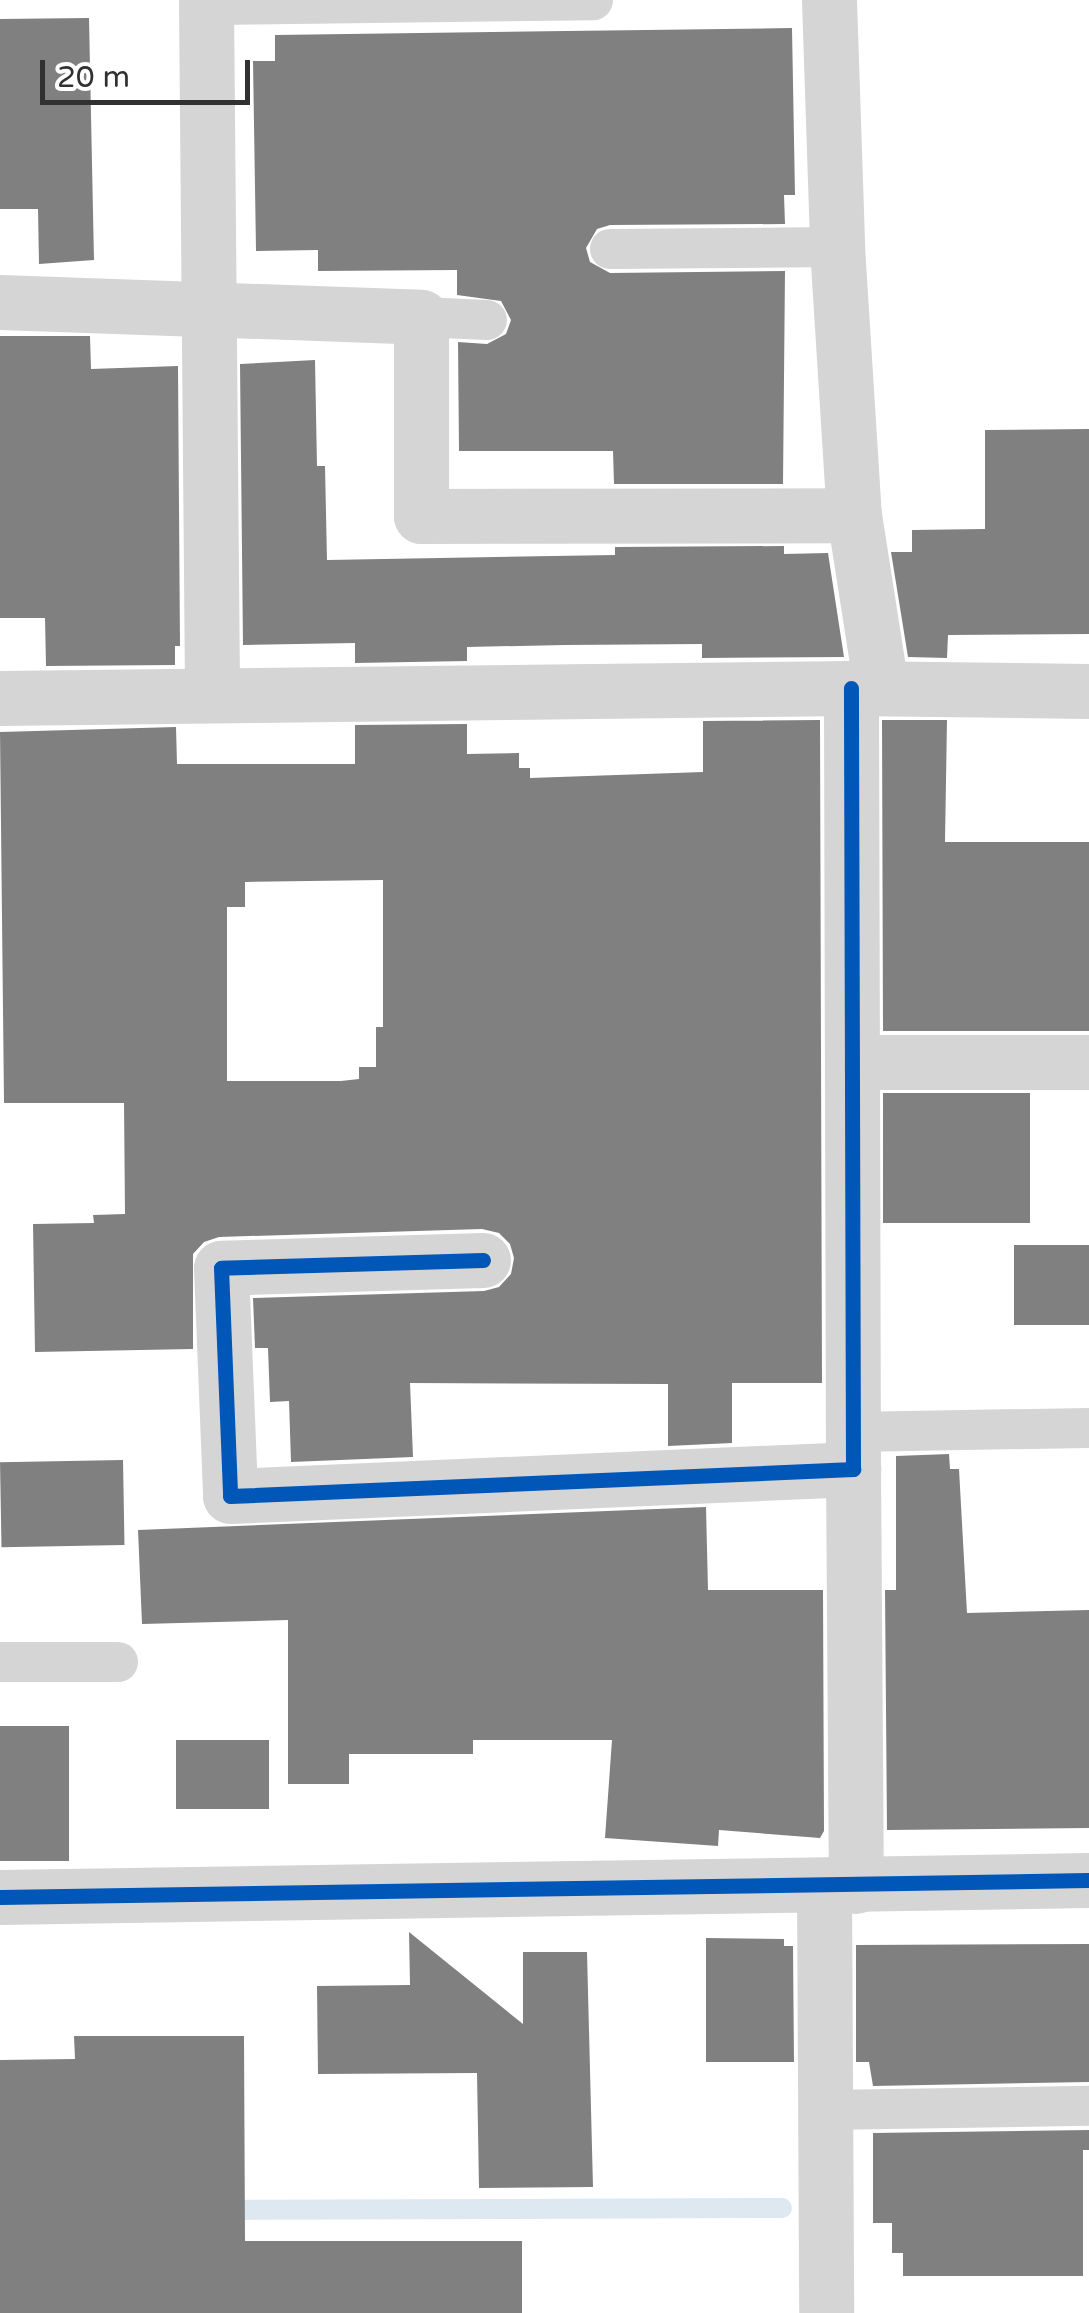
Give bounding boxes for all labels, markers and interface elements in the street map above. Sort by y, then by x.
scale bar [45,40,255,102]
text: 20 m [57,59,130,96]

